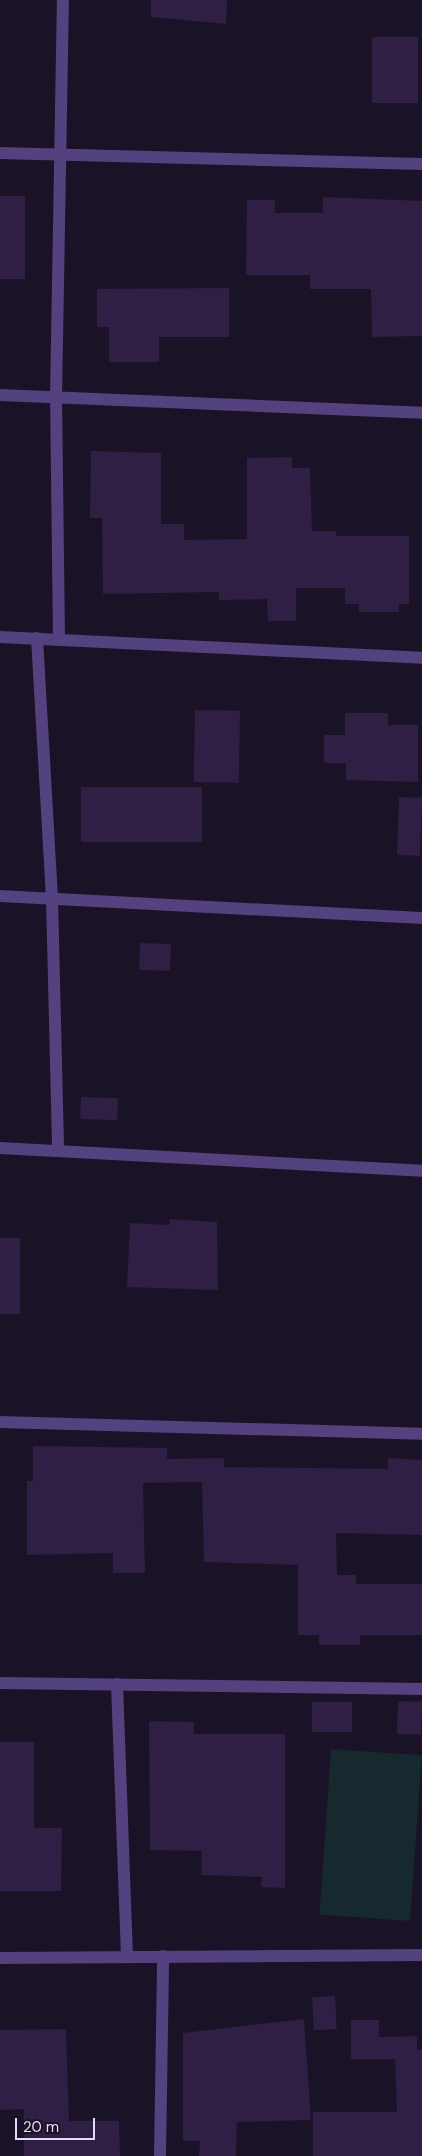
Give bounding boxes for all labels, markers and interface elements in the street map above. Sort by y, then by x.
scale bar [18,2108,98,2140]
text: 20 m [23,2117,59,2137]

